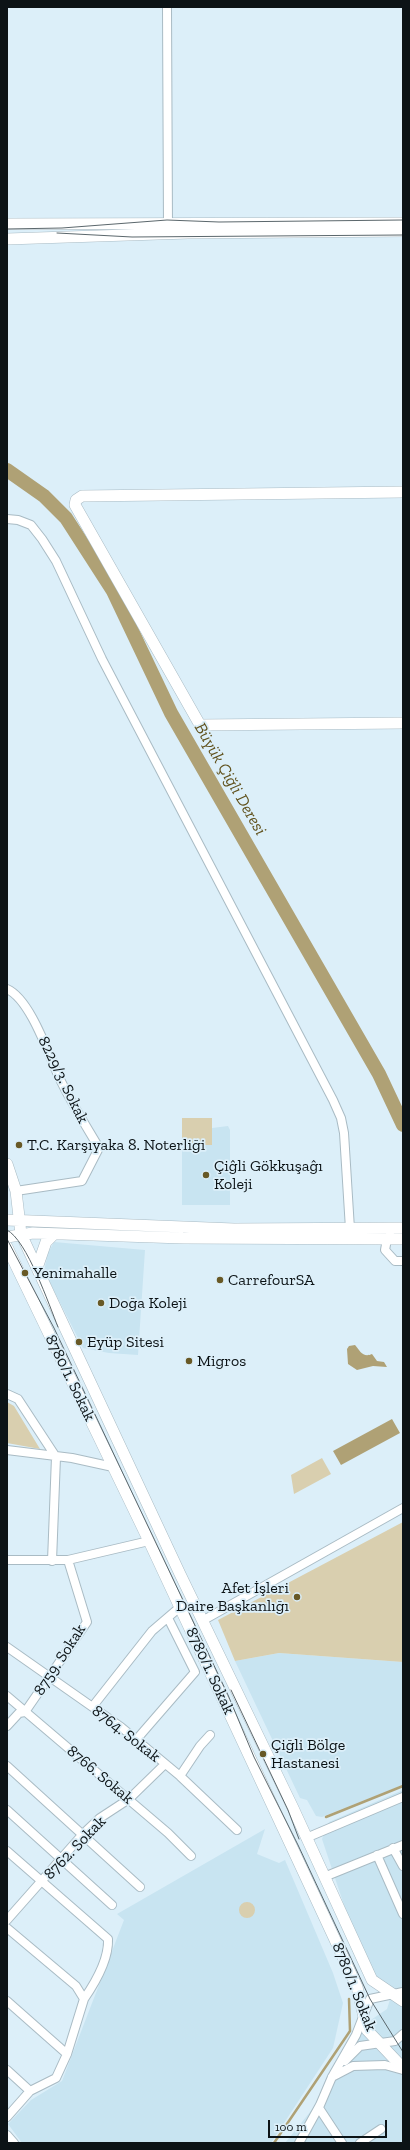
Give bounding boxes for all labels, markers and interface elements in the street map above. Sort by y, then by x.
water label: Büyük Çiğli Deresi [190,719,270,839]
street label: 8229/3. Sokak [34,1033,92,1127]
place label: T.C. Karşıyaka 8. Noterliği [27,1135,205,1155]
marker: T.C. Karşıyaka 8. Noterliği [14,1140,24,1150]
place label: Çiĝli Gökkuşaĝı Koleji [214,1156,323,1194]
marker: Çiĝli Gökkuşaĝı Koleji [201,1170,211,1180]
place label: Yenimahalle [33,1263,117,1283]
marker: Yenimahalle [20,1268,30,1278]
place label: CarrefourSA [228,1270,314,1290]
marker: CarrefourSA [215,1275,225,1285]
place label: Doğa Koleji [109,1293,187,1313]
marker: Doğa Koleji [96,1298,106,1308]
street label: 8780/1. Sokak [41,1332,99,1424]
place label: Eyüp Sitesi [87,1332,164,1352]
marker: Eyüp Sitesi [74,1337,84,1347]
place label: Migros [197,1351,246,1371]
marker: Migros [184,1356,194,1366]
place label: Afet İşleri Daire Başkanlığı [176,1578,289,1616]
marker: Afet İşleri Daire Başkanlığı [292,1592,302,1602]
street label: 8759. Sokak [30,1621,90,1699]
street label: 8780/1. Sokak [182,1624,238,1718]
street label: 8764. Sokak [88,1701,164,1767]
place label: Çiğli Bölge Hastanesi [271,1735,345,1773]
street label: 8766. Sokak [63,1742,137,1808]
marker: Çiğli Bölge Hastanesi [258,1749,268,1759]
street label: 8762. Sokak [40,1812,110,1884]
street label: 8780/1. Sokak [328,1940,380,2034]
scale bar [270,2112,389,2138]
text: 100 m [275,2120,307,2134]

